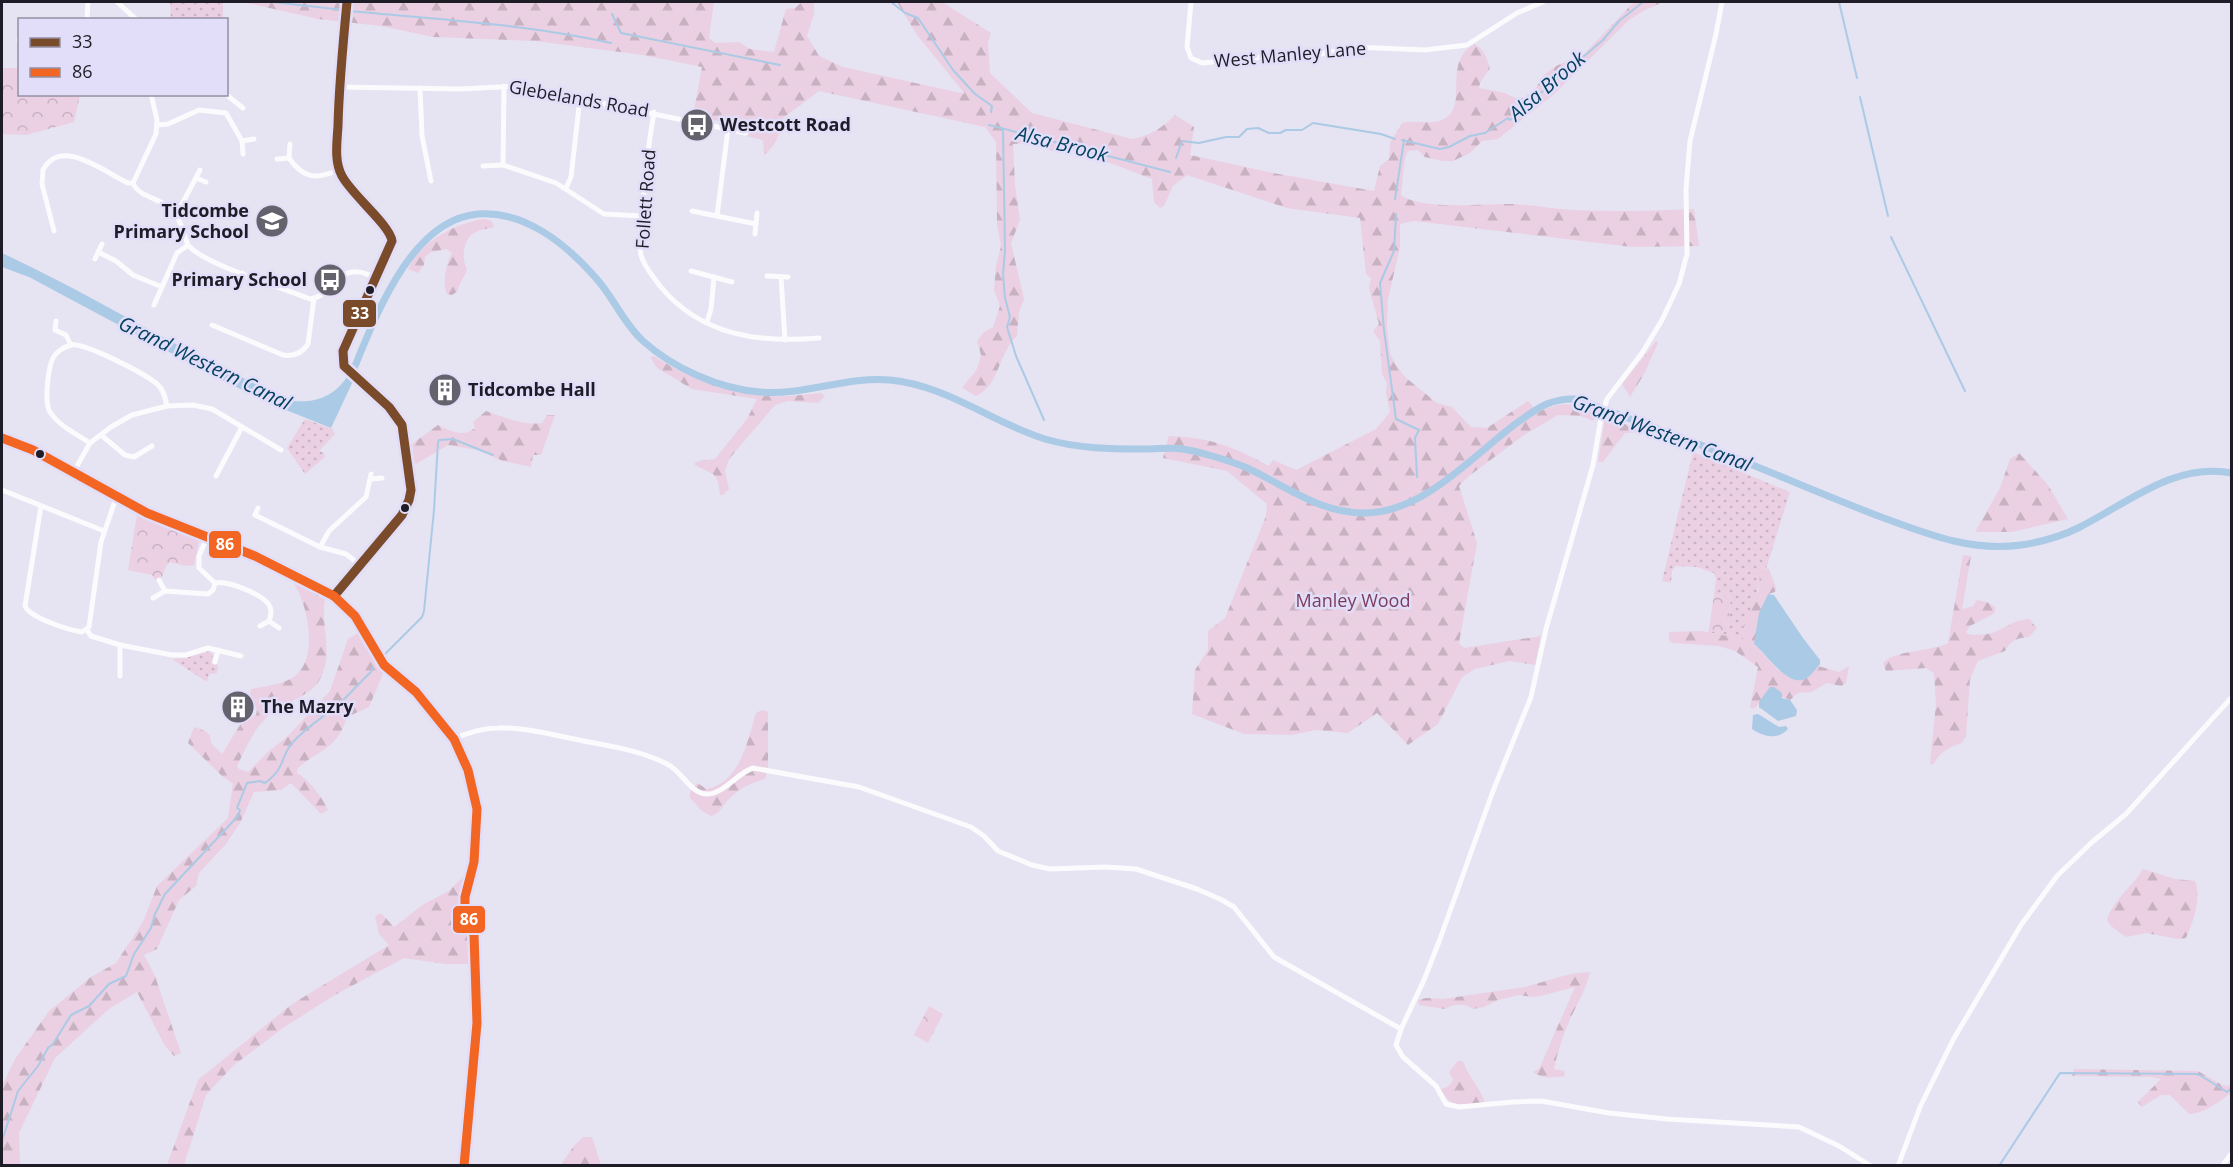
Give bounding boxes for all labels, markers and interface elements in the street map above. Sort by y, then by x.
legend [18,18,228,96]
text: 33 [72,29,93,53]
street label: West Manley Lane [1213,35,1367,73]
water label: Alsa Brook [1501,44,1592,128]
text: 86 [72,59,93,83]
street label: Glebelands Road [507,74,651,122]
bus stop icon: Westcott Road [679,107,715,143]
place label: Westcott Road [720,112,851,136]
water label: Alsa Brook [1012,119,1112,168]
street label: Follett Road [630,148,660,250]
place label: Tidcombe Primary School [114,198,249,243]
school or university icon: Tidcombe Primary School [254,203,290,239]
bus stop icon: Primary School [312,262,348,298]
place label: Primary School [172,267,307,291]
unlabelled marker [364,284,376,296]
line badge: 33 [342,299,377,328]
text: 33 [351,302,369,324]
water label: Grand Western Canal [114,309,297,416]
building icon: Tidcombe Hall [427,372,463,408]
place label: Tidcombe Hall [468,377,596,401]
water label: Grand Western Canal [1569,388,1756,478]
unlabelled marker [34,448,46,460]
unlabelled marker [399,502,411,514]
line badge: 86 [208,530,242,559]
text: 86 [216,533,234,555]
park label: Manley Wood [1296,588,1410,612]
building icon: The Mazry [220,689,256,725]
place label: The Mazry [261,694,354,718]
line badge: 86 [452,905,486,934]
text: 86 [460,908,478,930]

